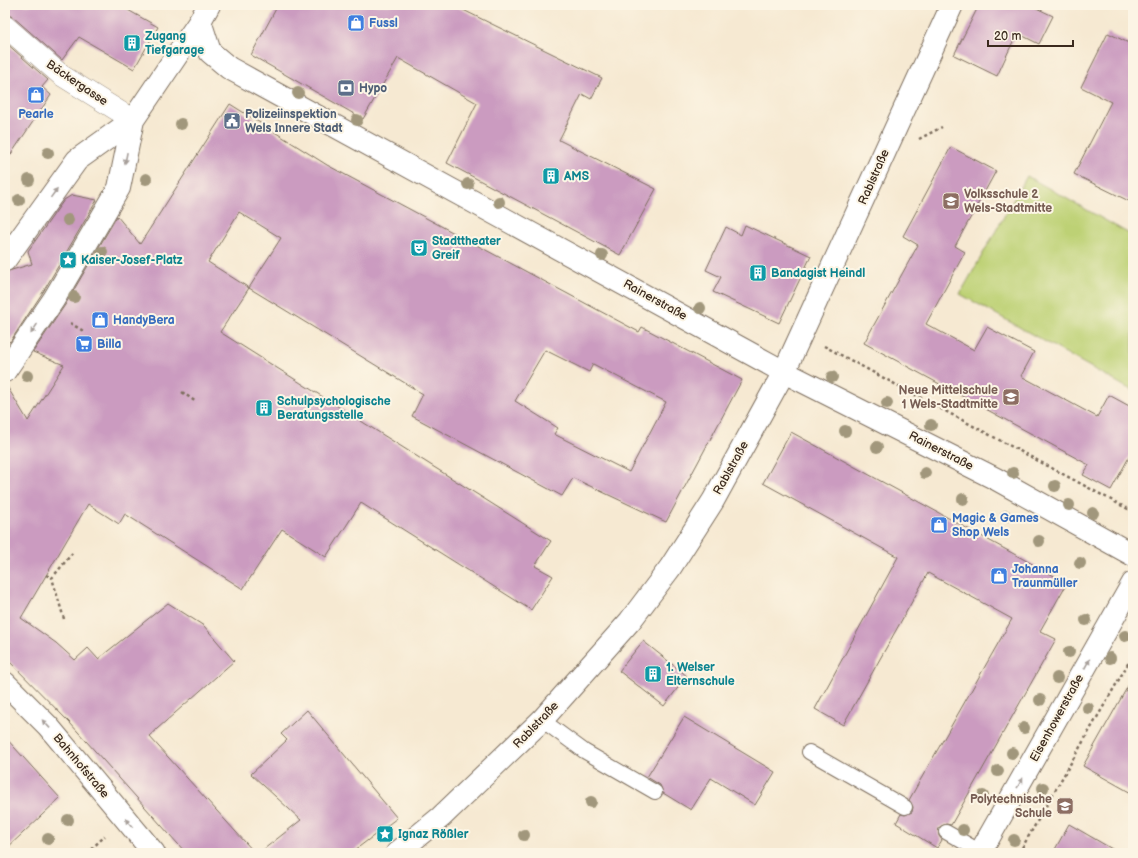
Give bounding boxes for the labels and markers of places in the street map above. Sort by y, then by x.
shop icon: Fussl [346,13,366,33]
place label: Fussl [369,16,398,31]
place label: Zugang Tiefgarage [145,29,204,58]
building icon: Zugang Tiefgarage [122,33,142,53]
bank icon: Hypo [336,78,356,98]
place label: Hypo [359,81,387,96]
shop icon: Pearle [26,85,46,105]
place label: Pearle [18,107,54,122]
place label: Polizeiinspektion Wels Innere Stadt [245,107,343,136]
public building icon: Polizeiinspektion Wels Innere Stadt [222,111,242,131]
building icon: AMS [541,166,561,186]
place label: AMS [563,169,589,184]
place label: Volksschule 2 Wels-Stadtmitte [964,187,1052,216]
school or university icon: Volksschule 2 Wels-Stadtmitte [941,191,961,211]
place label: Stadttheater Greif [432,234,501,263]
theatre icon: Stadttheater Greif [409,238,429,258]
place icon: Kaiser-Josef-Platz [58,250,78,270]
place label: Kaiser-Josef-Platz [81,253,183,268]
building icon: Bandagist Heindl [748,263,768,283]
place label: Bandagist Heindl [771,266,865,281]
shop icon: HandyBera [90,310,110,330]
place label: HandyBera [113,313,175,328]
supermarket icon: Billa [74,334,94,354]
place label: Billa [97,337,121,352]
place label: Neue Mittelschule 1 Wels-Stadtmitte [899,383,998,412]
school or university icon: Neue Mittelschule 1 Wels-Stadtmitte [1001,387,1021,407]
place label: Schulpsychologische Beratungsstelle [277,394,391,423]
building icon: Schulpsychologische Beratungsstelle [254,398,274,418]
place label: Magic & Games Shop Wels [952,511,1039,540]
shop icon: Magic & Games Shop Wels [929,515,949,535]
place label: Johanna Traunmüller [1012,562,1078,591]
shop icon: Johanna Traunmüller [989,566,1009,586]
place label: 1. Welser Elternschule [666,660,735,689]
building icon: 1. Welser Elternschule [643,664,663,684]
place label: Polytechnische Schule [970,792,1052,821]
school or university icon: Polytechnische Schule [1055,796,1075,816]
place icon: Ignaz Rößler [375,824,395,844]
place label: Ignaz Rößler [398,827,469,842]

